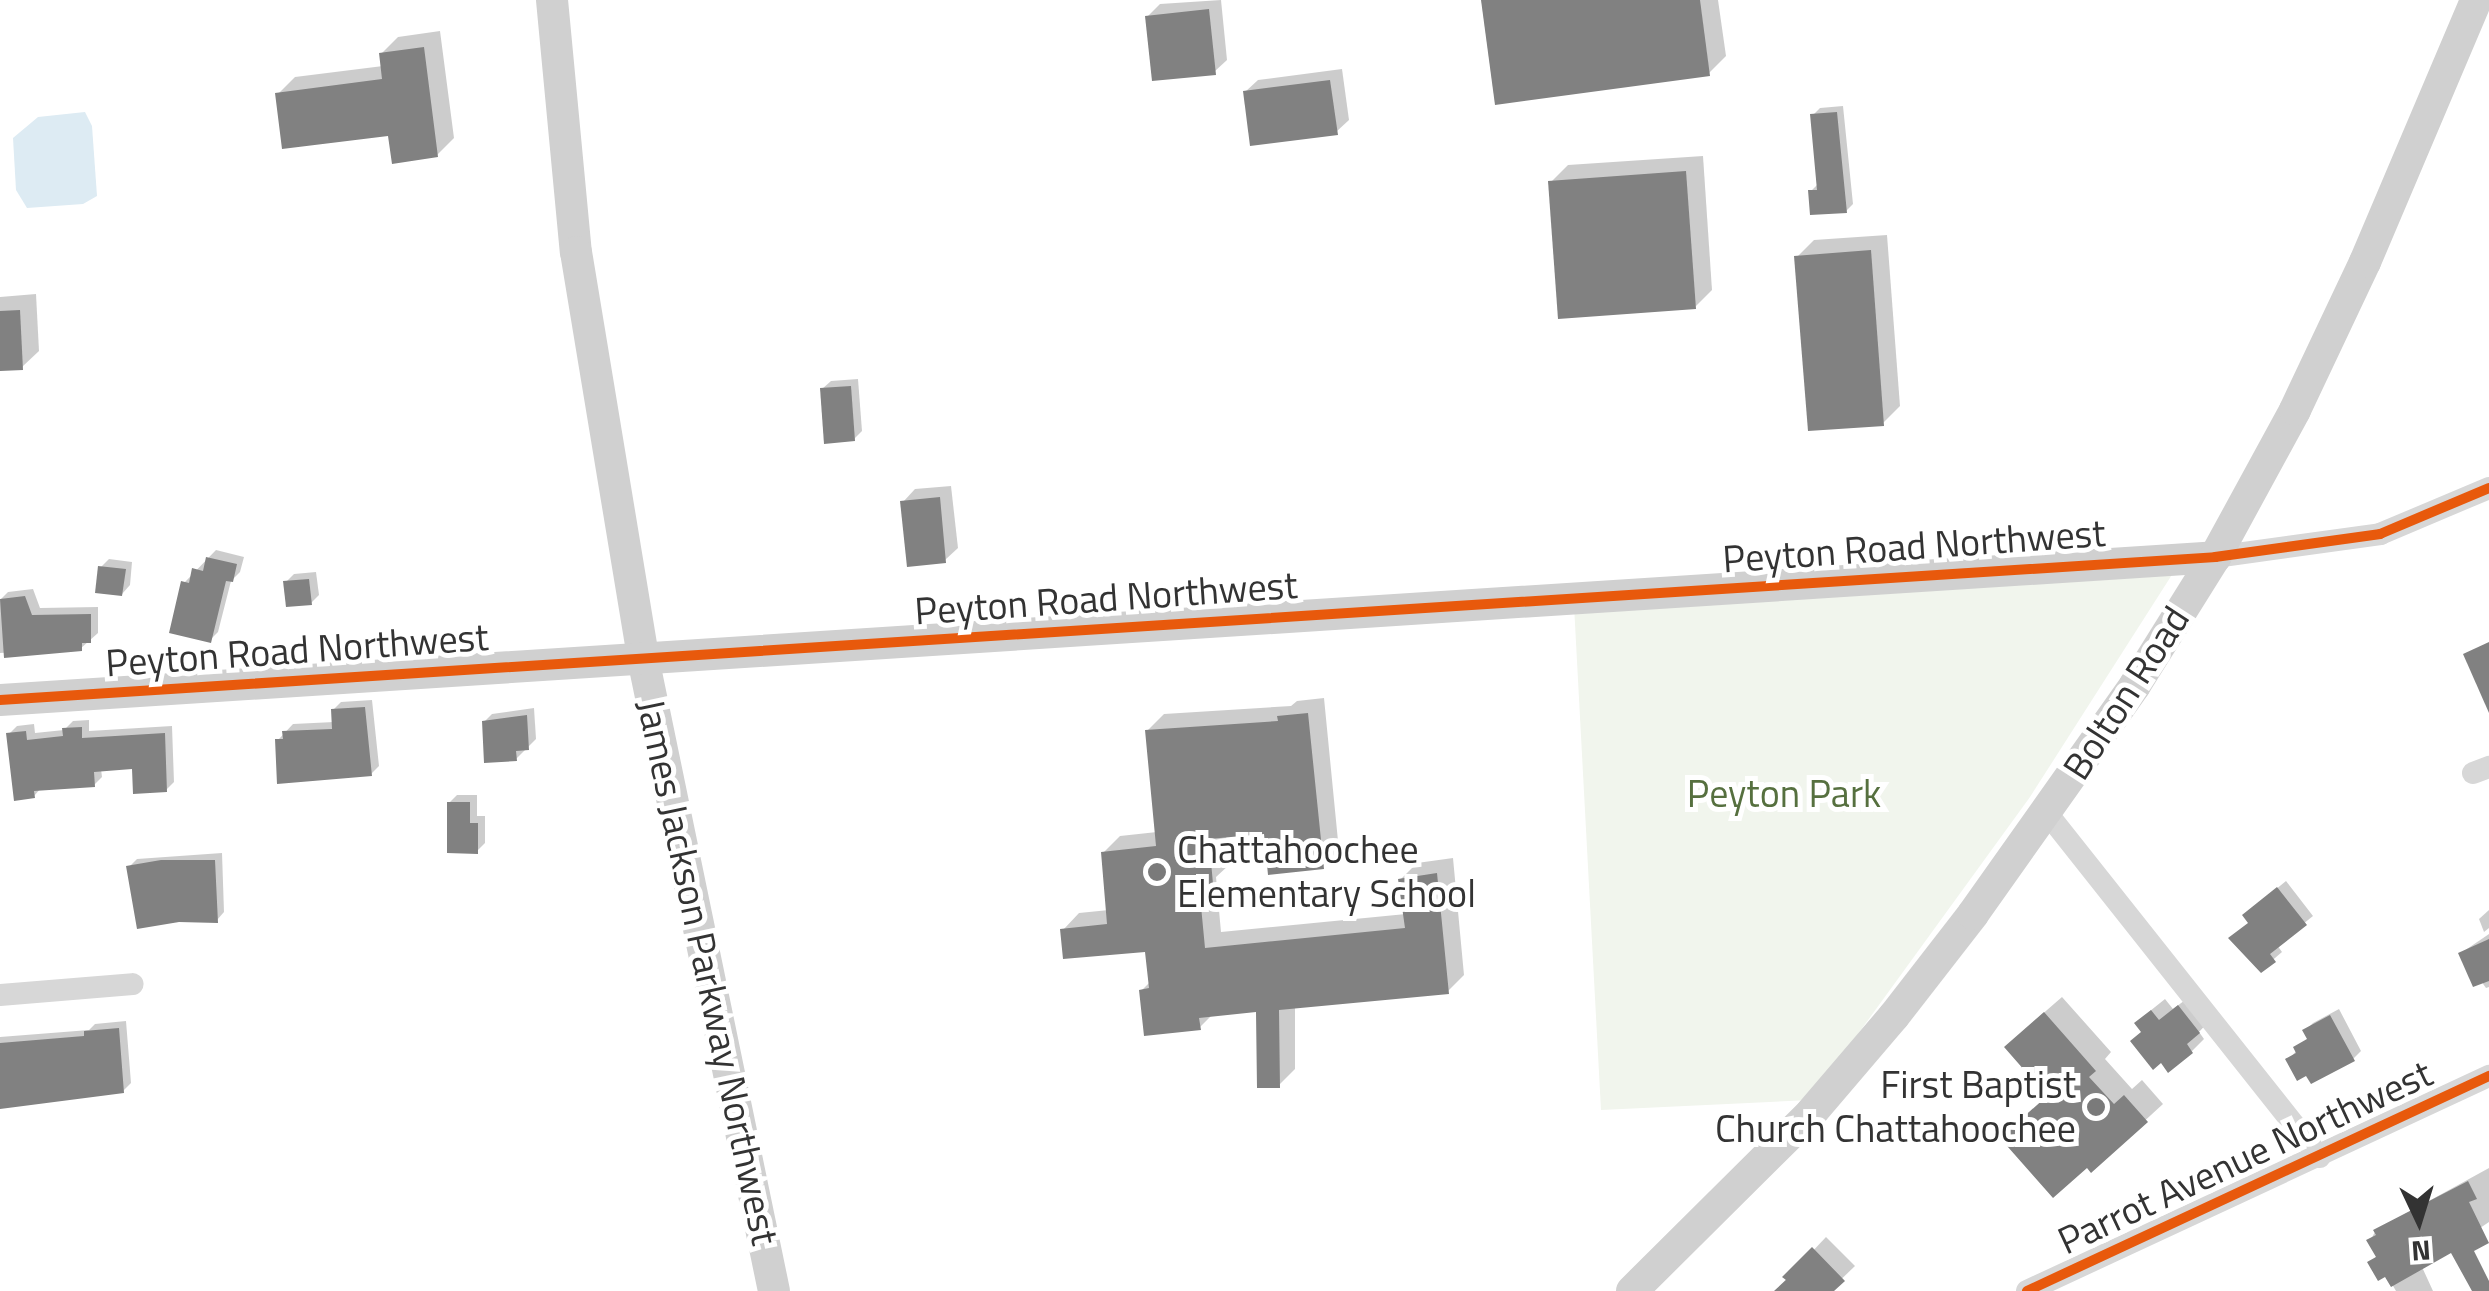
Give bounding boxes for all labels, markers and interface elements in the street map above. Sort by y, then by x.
street label: Peyton Road Northwest [1721,510,2107,582]
street label: Peyton Road Northwest [913,562,1299,634]
street label: Bolton Road [2053,598,2199,788]
street label: Peyton Road Northwest [104,614,490,686]
street label: James Jackson Parkway Northwest [628,695,788,1249]
park label: Peyton Park [1687,771,1881,817]
place label: Chattahoochee Elementary School [1177,827,1476,916]
marker: Chattahoochee Elementary School [1146,861,1168,883]
street label: Parrot Avenue Northwest [2051,1050,2439,1264]
place label: First Baptist Church Chattahoochee [1715,1062,2076,1152]
marker: First Baptist Church Chattahoochee [2085,1096,2107,1118]
north arrow [2369,1171,2469,1271]

